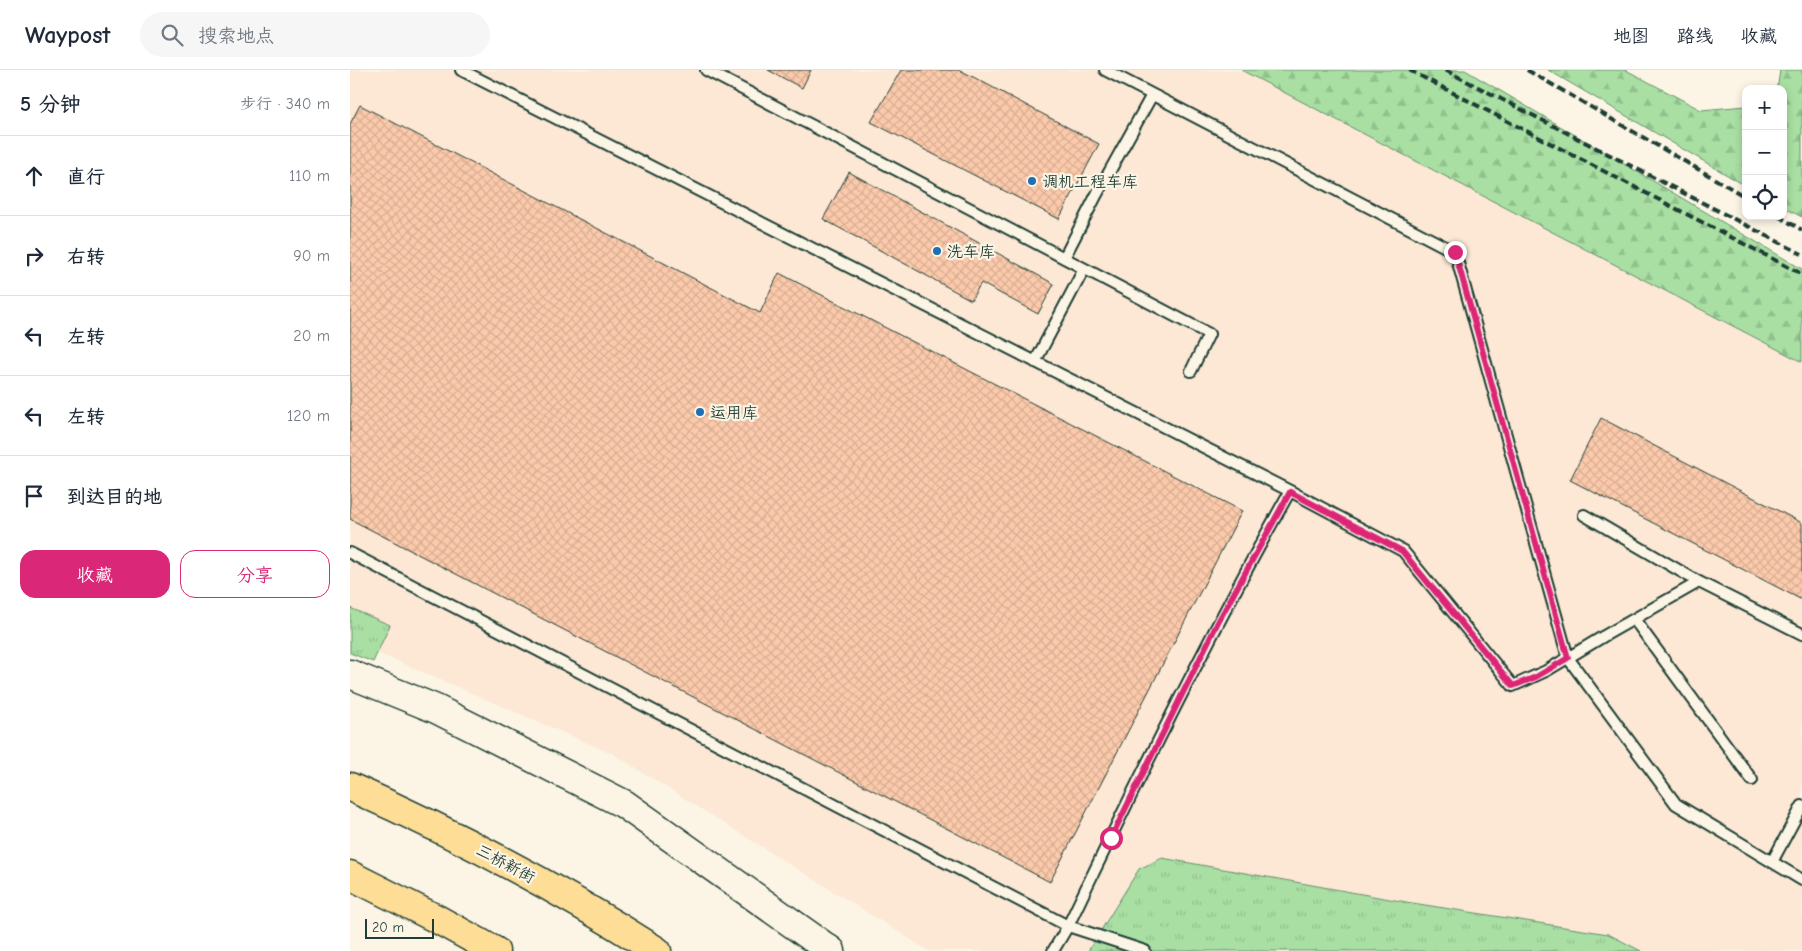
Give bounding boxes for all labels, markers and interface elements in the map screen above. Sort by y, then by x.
search box [140,12,490,57]
text: Waypost [25,21,110,49]
icon: search [158,21,186,49]
text: 搜索地点 [198,25,274,47]
text: 地图 [1613,26,1649,47]
text: 路线 [1677,26,1713,47]
text: 收藏 [1741,26,1777,47]
map controls [1742,85,1787,220]
button: + [1742,85,1787,130]
text: 5 分钟 [20,92,81,116]
text: 步行 · 340 m [240,95,330,113]
button: − [1742,130,1787,175]
icon: ahead [20,162,48,190]
text: 直行 [67,166,105,188]
text: 110 m [289,167,330,185]
place label: 调机工程车库 [1042,173,1138,191]
marker: 调机工程车库 [1026,175,1038,187]
button: locate [1742,175,1787,220]
route end [1444,241,1467,264]
icon: right [20,242,48,270]
place label: 洗车库 [947,243,995,261]
marker: 洗车库 [931,245,943,257]
text: 右转 [67,246,105,268]
text: 90 m [293,247,330,265]
icon: left [20,322,48,350]
text: 左转 [67,326,105,348]
text: 20 m [293,327,330,345]
icon: left [20,402,48,430]
place label: 运用库 [710,404,758,422]
text: 左转 [67,406,105,428]
marker: 运用库 [694,406,706,418]
text: 120 m [287,407,330,425]
icon: arrive [20,482,48,510]
text: 到达目的地 [67,486,162,508]
button: 收藏 [20,550,170,598]
button: 分享 [180,550,330,598]
route start [1100,827,1123,850]
street label: 三桥新街 [473,841,538,887]
scale bar [365,916,434,939]
text: 20 m [372,919,404,936]

